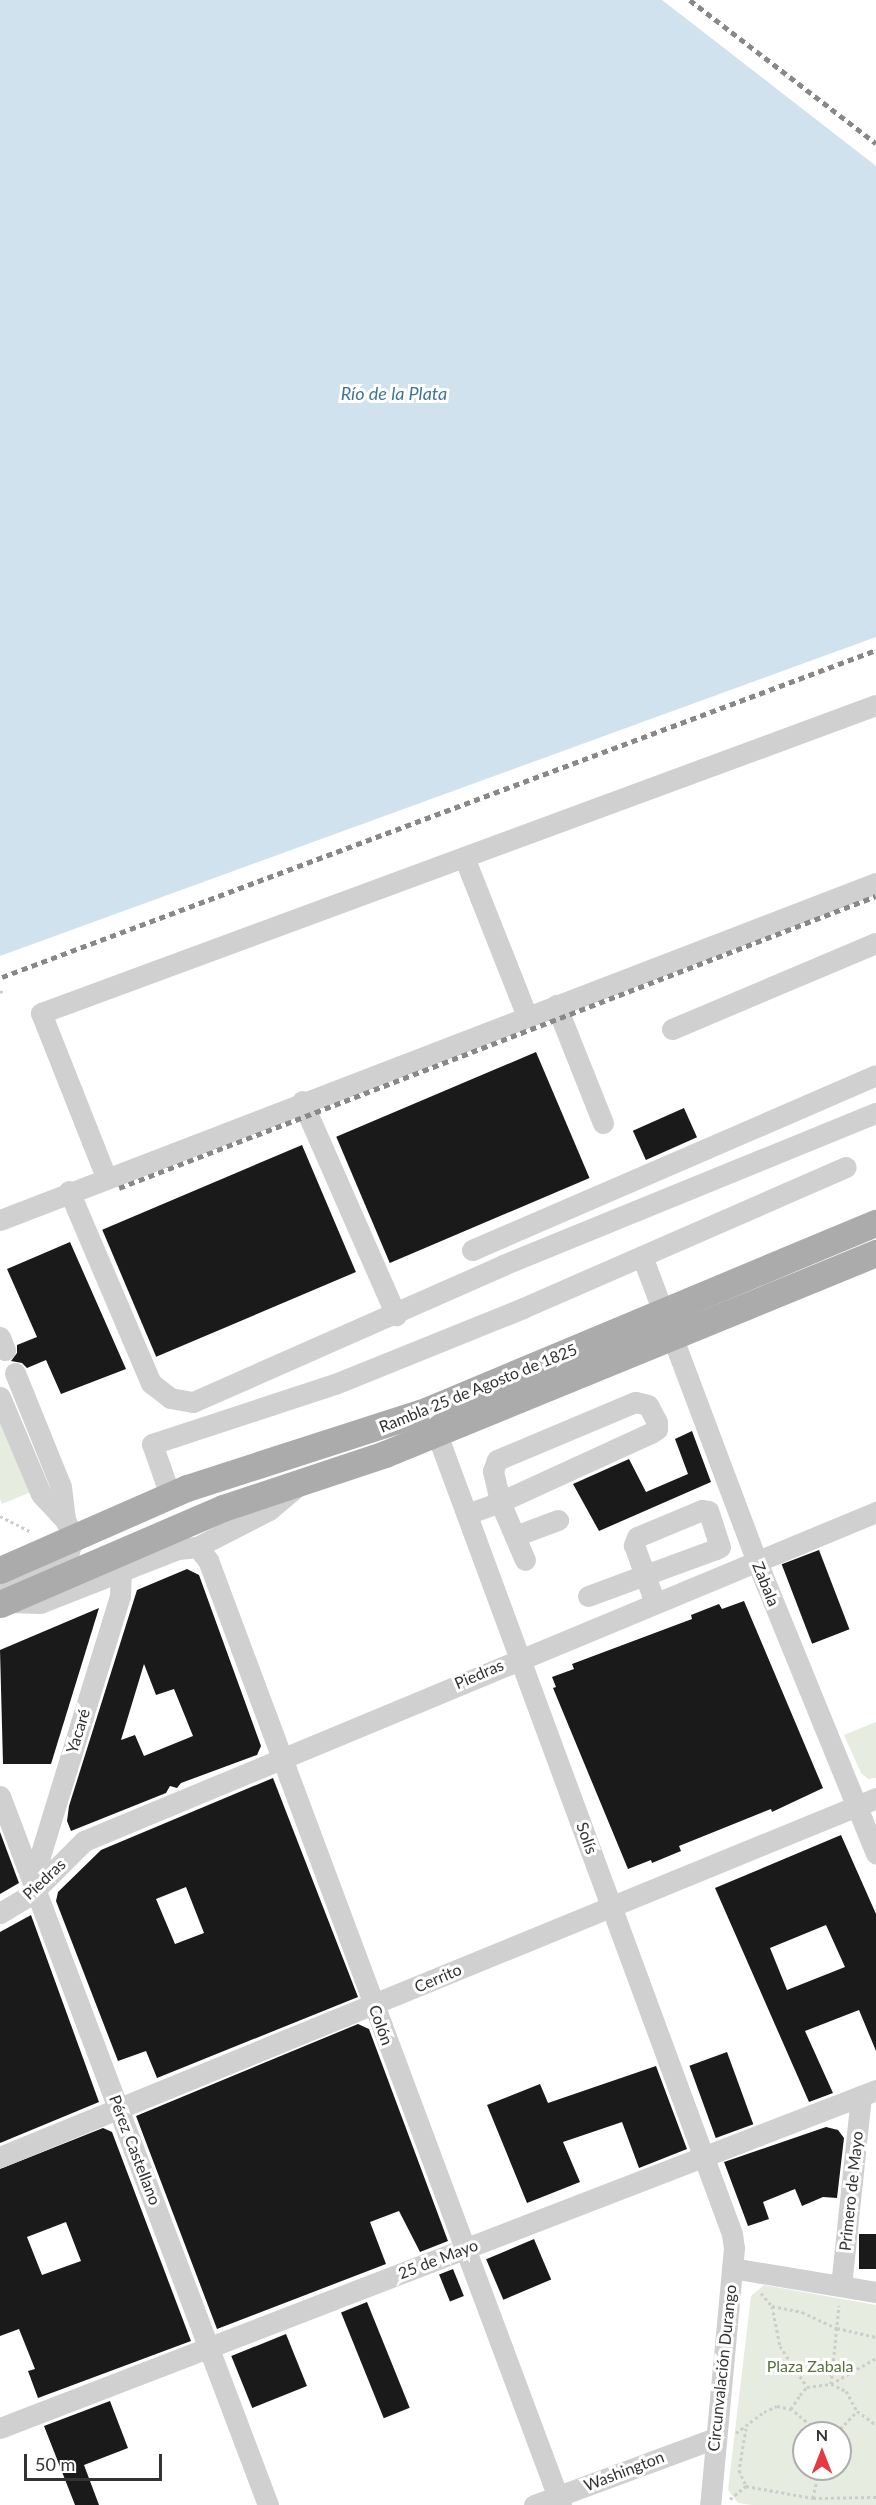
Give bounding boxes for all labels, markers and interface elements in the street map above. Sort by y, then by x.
water label: Río de la Plata [341,382,447,404]
street label: Rambla 25 de Agosto de 1825 [376,1339,580,1437]
street label: Zabala [748,1559,784,1609]
street label: Piedras [452,1655,506,1693]
street label: Yacaré [62,1706,94,1756]
street label: Solís [572,1820,602,1856]
street label: Piedras [19,1854,69,1904]
street label: Cerrito [412,1960,464,1996]
street label: Colón [365,2002,397,2048]
street label: Pérez Castellano [105,2092,165,2208]
street label: Primero de Mayo [835,2130,867,2252]
street label: 25 de Mayo [396,2235,480,2283]
street label: Circunvalación Durango [704,2284,740,2452]
park label: Plaza Zabala [767,2356,853,2376]
north arrow [792,2421,852,2481]
text: N [816,2425,828,2444]
scale bar [27,2442,165,2480]
street label: Washington [581,2447,667,2495]
text: 50 m [35,2453,75,2475]

